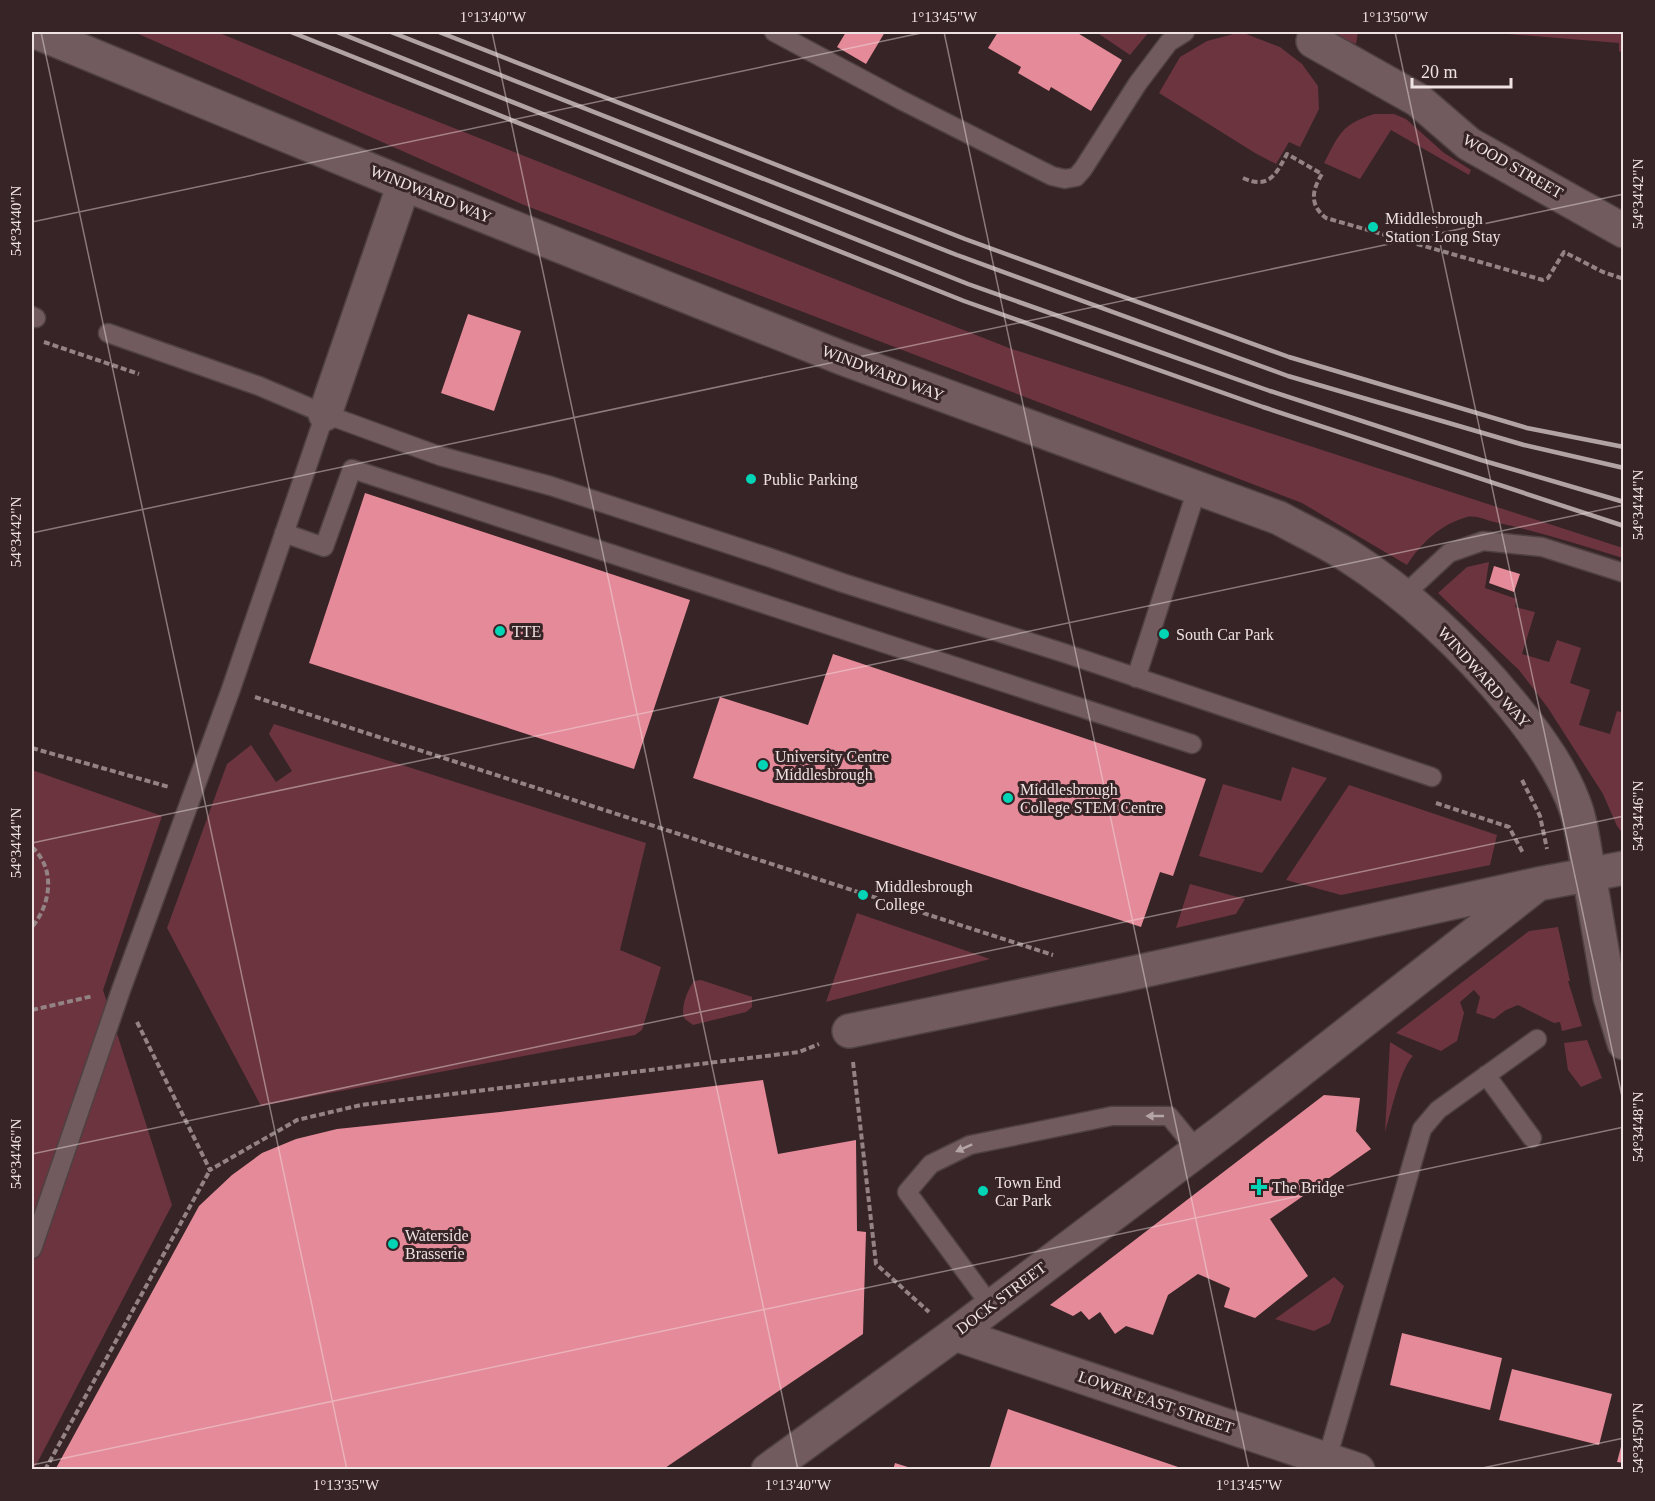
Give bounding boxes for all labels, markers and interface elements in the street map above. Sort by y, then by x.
text: 1°13'40"W [460,9,527,25]
text: 1°13'45"W [911,9,978,25]
text: 1°13'50"W [1362,9,1429,25]
scale bar [1412,51,1511,89]
text: 20 m [1421,62,1458,82]
street label: WOOD STREET [1460,131,1566,202]
text: 54°34'42"N [1630,159,1646,229]
street label: WINDWARD WAY [368,162,495,226]
text: 54°34'40"N [8,186,24,256]
place label: Middlesbrough Station Long Stay [1385,210,1501,246]
marker: Middlesbrough Station Long Stay [1366,220,1380,234]
street label: WINDWARD WAY [820,342,947,404]
text: 54°34'44"N [1630,470,1646,540]
place label: Public Parking [763,471,858,489]
marker: Public Parking [744,472,758,486]
text: 54°34'42"N [8,497,24,567]
place label: TTE [512,623,541,640]
street label: WINDWARD WAY [1434,623,1534,731]
marker: TTE [493,624,507,638]
place label: South Car Park [1176,626,1274,643]
marker: South Car Park [1157,627,1171,641]
place label: University Centre Middlesbrough [775,748,889,784]
marker: University Centre Middlesbrough [756,758,770,772]
place label: Middlesbrough College STEM Centre [1020,781,1163,817]
text: 54°34'46"N [1630,781,1646,851]
marker: Middlesbrough College STEM Centre [1001,791,1015,805]
text: 54°34'44"N [8,808,24,878]
place label: Middlesbrough College [875,878,973,914]
marker: Middlesbrough College [856,888,870,902]
text: 54°34'48"N [1630,1092,1646,1162]
one-way arrow [1145,1111,1164,1121]
text: 54°34'46"N [8,1119,24,1189]
one-way arrow [954,1143,972,1153]
place label: Town End Car Park [995,1174,1061,1209]
marker: The Bridge [1250,1178,1268,1196]
place label: The Bridge [1272,1179,1344,1197]
marker: Town End Car Park [976,1184,990,1198]
place label: Waterside Brasserie [405,1227,469,1262]
marker: Waterside Brasserie [386,1237,400,1251]
street label: DOCK STREET [953,1259,1049,1337]
street label: LOWER EAST STREET [1076,1367,1236,1437]
text: 54°34'50"N [1630,1403,1646,1473]
text: 1°13'35"W [313,1477,380,1493]
text: 1°13'40"W [765,1477,832,1493]
text: 1°13'45"W [1216,1477,1283,1493]

